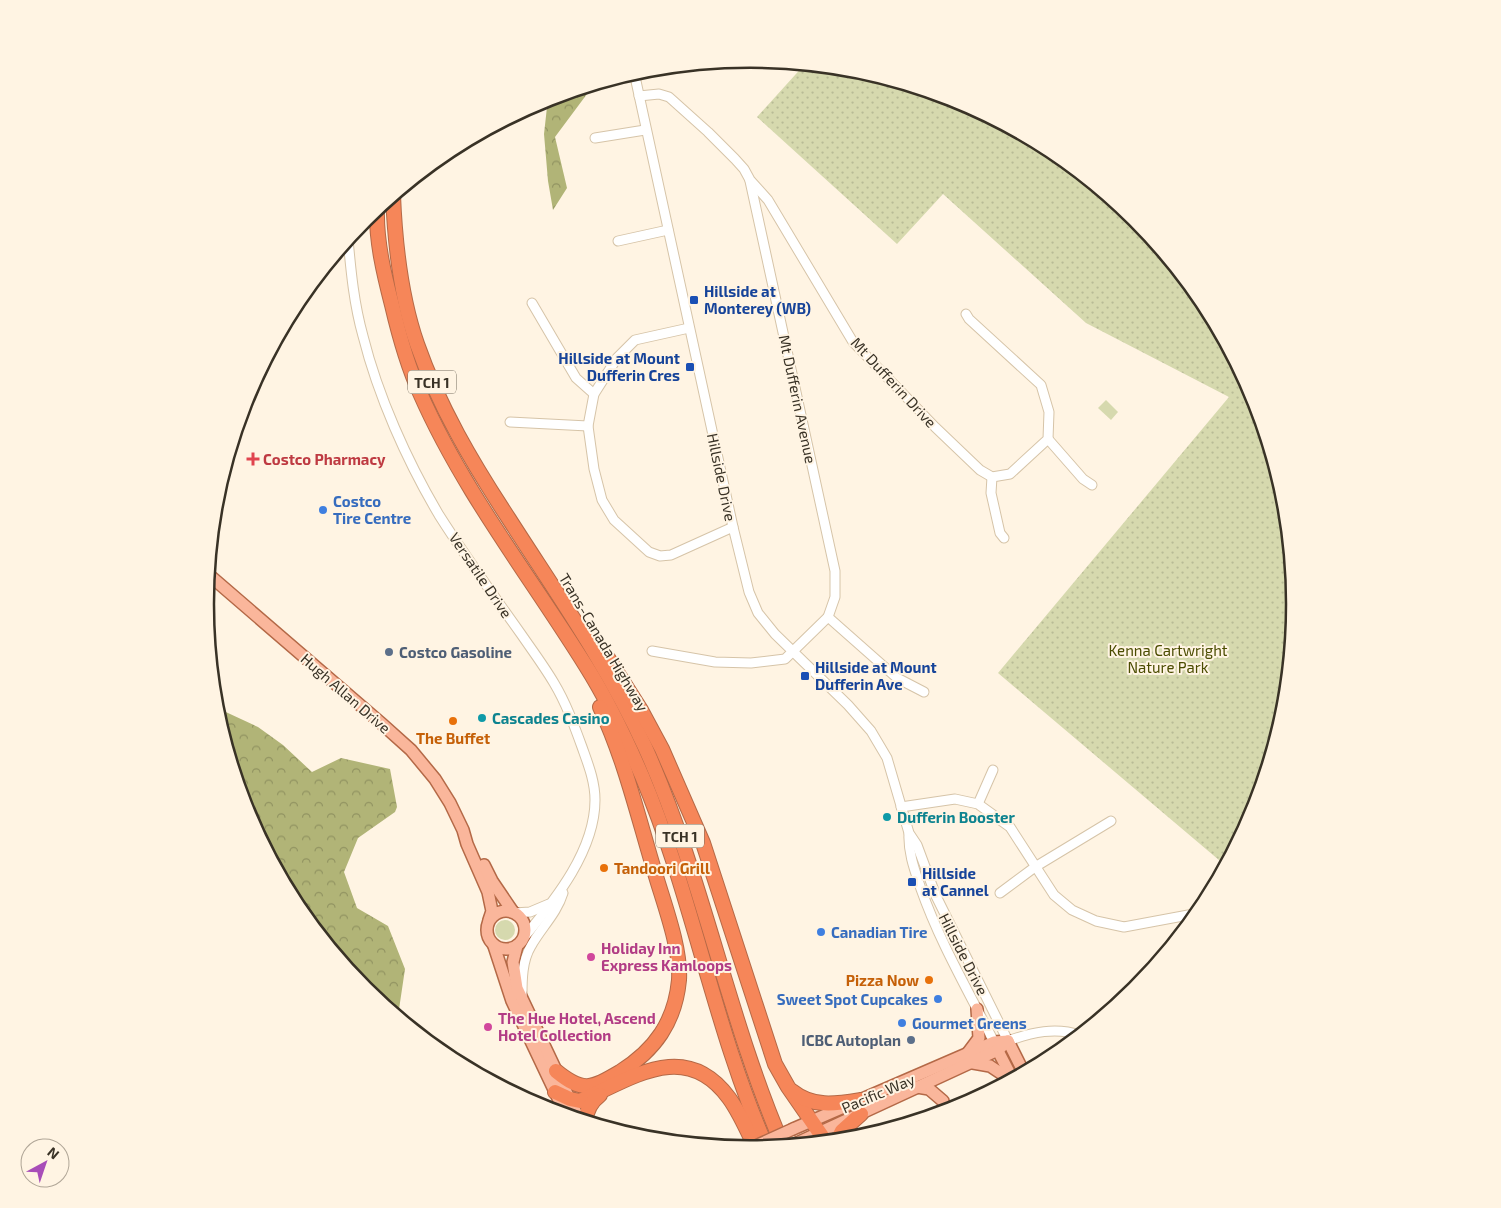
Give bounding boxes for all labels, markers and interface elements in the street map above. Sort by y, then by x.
place label: Hillside at Monterey (WB) [704,282,811,318]
marker: Hillside at Monterey (WB) [688,294,700,306]
street label: Mt Dufferin Avenue [776,333,820,465]
street label: Mt Dufferin Drive [848,333,940,431]
place label: Hillside at Mount Dufferin Cres [558,349,680,384]
marker: Hillside at Mount Dufferin Cres [684,361,696,373]
road number: TCH 1 [408,371,456,394]
street label: Hillside Drive [704,431,740,523]
place label: Costco Pharmacy [263,450,386,469]
marker: Costco Pharmacy [247,453,259,465]
place label: Costco Tire Centre [333,492,411,527]
marker: Costco Tire Centre [317,504,329,516]
street label: Versatile Drive [446,529,516,621]
street label: Trans-Canada Highway [556,570,652,714]
park label: Kenna Cartwright Nature Park [1108,641,1228,676]
place label: Costco Gasoline [399,643,512,661]
marker: Costco Gasoline [383,646,395,658]
street label: Hugh Allan Drive [298,649,394,737]
place label: Hillside at Mount Dufferin Ave [815,658,937,693]
marker: Hillside at Mount Dufferin Ave [799,670,811,682]
place label: Cascades Casino [492,709,610,727]
marker: Cascades Casino [476,712,488,724]
marker: The Buffet [447,715,459,727]
place label: The Buffet [416,729,490,747]
place label: Dufferin Booster [897,808,1016,826]
marker: Dufferin Booster [881,811,893,823]
road number: TCH 1 [656,824,704,848]
place label: Tandoori Grill [614,859,710,877]
marker: Tandoori Grill [598,862,610,874]
place label: Hillside at Cannel [922,864,989,899]
marker: Hillside at Cannel [906,876,918,888]
street label: Hillside Drive [936,910,992,998]
place label: Canadian Tire [831,923,927,941]
marker: Canadian Tire [815,926,827,938]
place label: Holiday Inn Express Kamloops [601,939,732,974]
marker: Holiday Inn Express Kamloops [585,951,597,963]
place label: Pizza Now [846,971,919,989]
marker: Pizza Now [923,974,935,986]
place label: Sweet Spot Cupcakes [777,990,928,1008]
marker: Sweet Spot Cupcakes [932,993,944,1005]
place label: The Hue Hotel, Ascend Hotel Collection [498,1009,656,1044]
place label: Gourmet Greens [912,1014,1027,1032]
marker: Gourmet Greens [896,1017,908,1029]
marker: The Hue Hotel, Ascend Hotel Collection [482,1021,494,1033]
place label: ICBC Autoplan [801,1031,901,1049]
marker: ICBC Autoplan [905,1034,917,1046]
street label: Pacific Way [839,1069,917,1116]
north arrow [20,1138,70,1188]
text: N [44,1143,63,1162]

